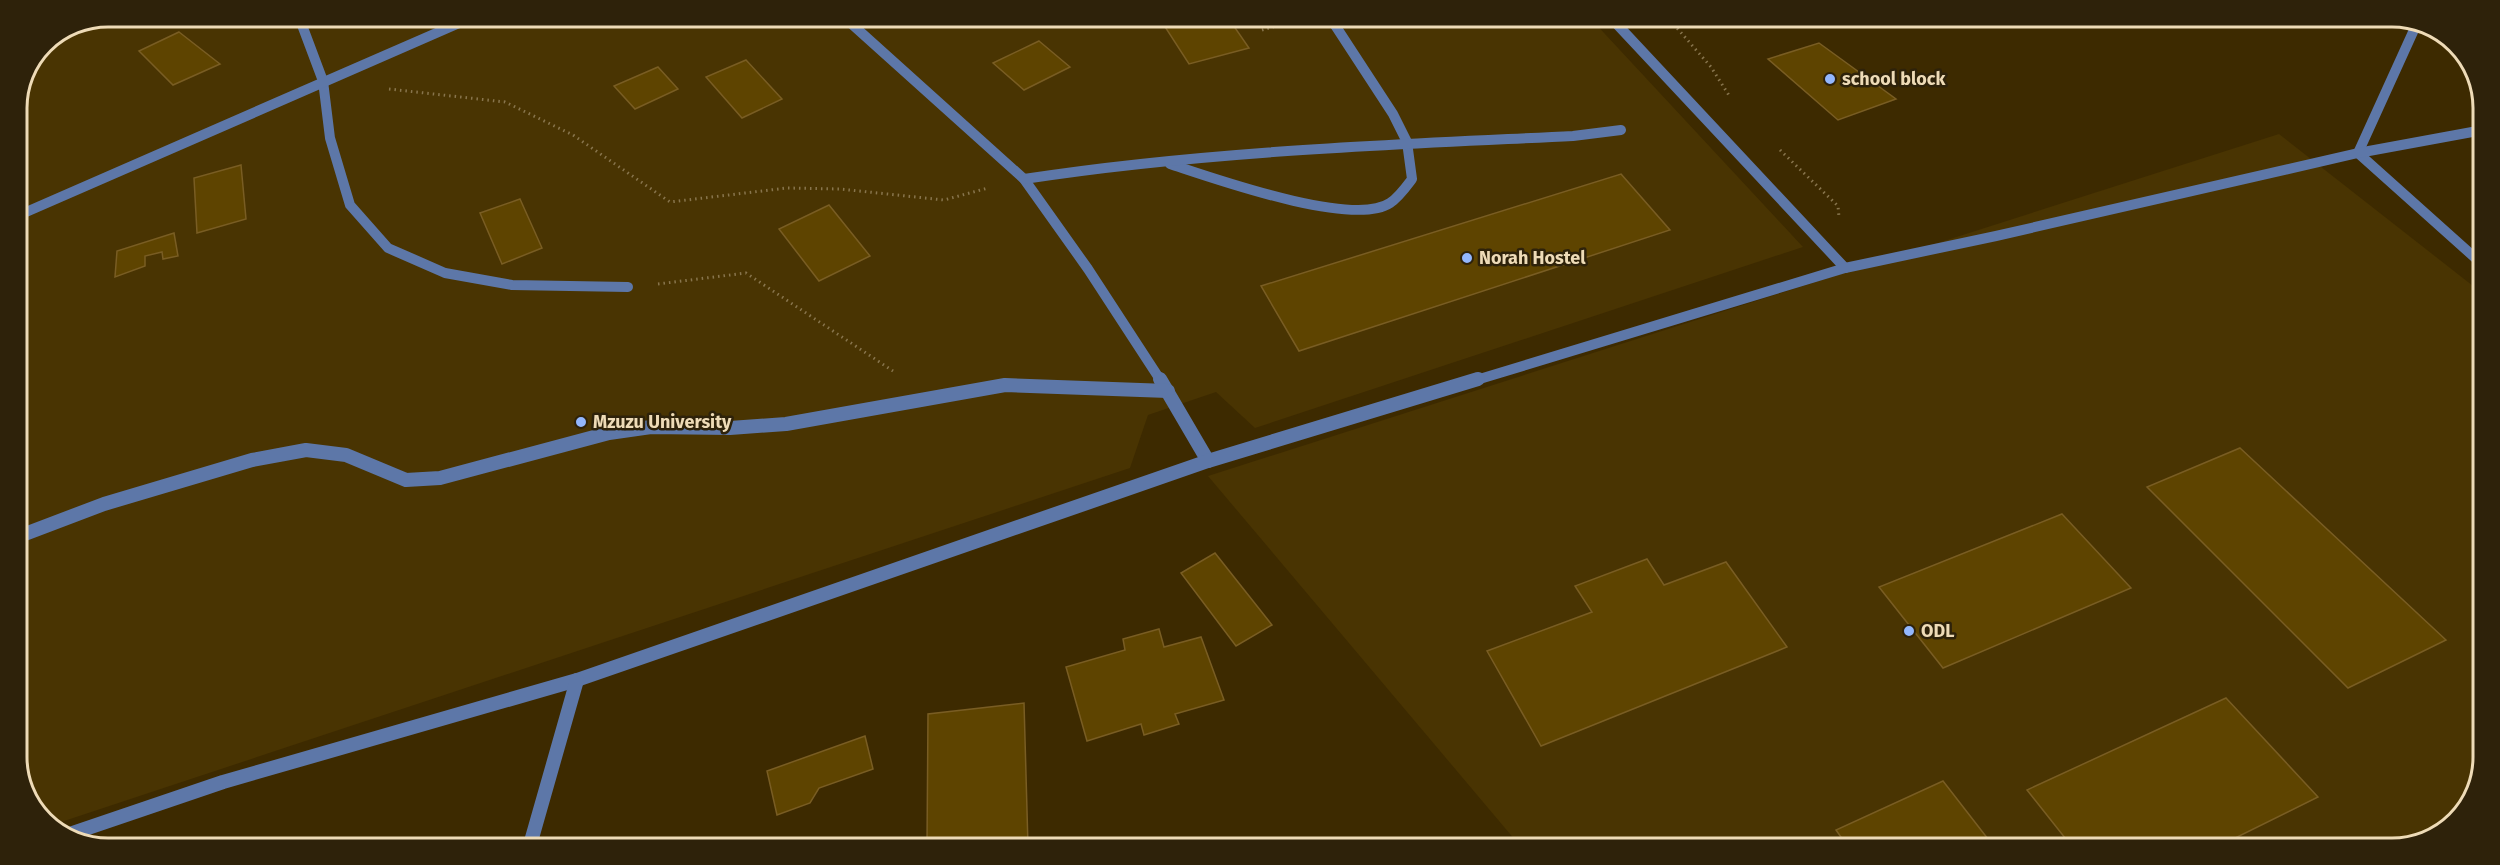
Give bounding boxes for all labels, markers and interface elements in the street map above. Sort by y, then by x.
place label: school block [1842,68,1946,90]
marker: school block [1823,72,1837,86]
place label: Norah Hostel [1479,247,1586,269]
marker: Norah Hostel [1460,251,1474,265]
place label: Mzuzu University [593,411,732,433]
marker: Mzuzu University [574,415,588,429]
place label: ODL [1921,620,1954,642]
marker: ODL [1902,624,1916,638]

